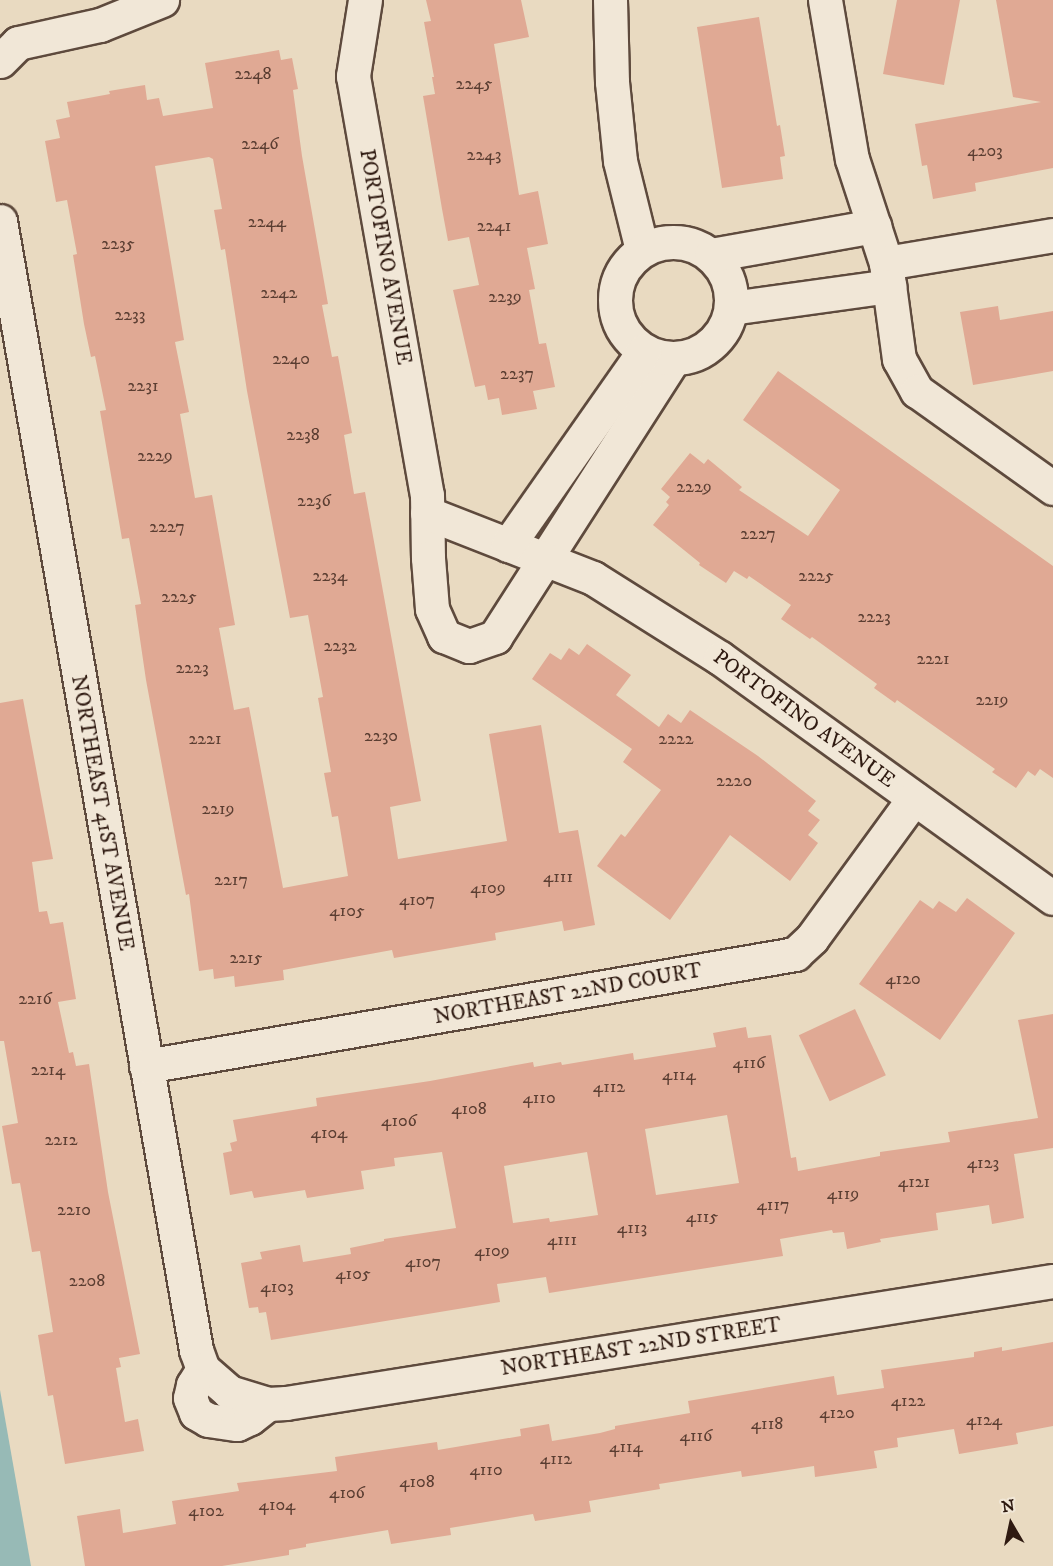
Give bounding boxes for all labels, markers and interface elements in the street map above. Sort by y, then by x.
house number: 2248 [234,63,272,85]
house number: 2245 [456,73,492,95]
house number: 2246 [241,133,279,155]
house number: 4203 [967,140,1003,162]
house number: 2243 [467,144,501,166]
street label: PORTOFINO AVENUE [354,147,416,367]
house number: 2244 [248,211,286,233]
house number: 2241 [477,215,511,237]
house number: 2235 [101,233,135,255]
house number: 2242 [261,282,297,304]
house number: 2239 [488,286,522,308]
house number: 2233 [114,304,146,326]
house number: 2240 [272,348,310,370]
house number: 2237 [500,363,534,385]
house number: 2231 [127,375,159,397]
house number: 2238 [286,424,320,446]
house number: 2229 [137,445,173,467]
house number: 2229 [676,476,712,498]
house number: 2236 [297,490,331,512]
house number: 2227 [149,516,185,538]
house number: 2227 [740,523,776,545]
house number: 2234 [313,565,347,587]
house number: 2225 [798,565,834,587]
house number: 2225 [161,586,197,608]
house number: 2223 [857,606,891,628]
house number: 2232 [323,635,357,657]
street label: PORTOFINO AVENUE [708,645,900,793]
house number: 2221 [916,648,950,670]
house number: 2223 [175,657,209,679]
street label: NORTHEAST 41ST AVENUE [65,673,139,953]
house number: 2219 [975,689,1009,711]
house number: 2230 [364,725,398,747]
house number: 2221 [188,728,222,750]
house number: 2222 [658,728,694,750]
house number: 2220 [716,770,752,792]
house number: 2219 [201,798,235,820]
house number: 4111 [543,866,573,888]
house number: 2217 [214,869,248,891]
house number: 4109 [470,877,506,899]
house number: 4107 [399,889,435,911]
house number: 4105 [329,900,365,922]
house number: 2215 [229,947,263,969]
street label: NORTHEAST 22ND COURT [432,958,704,1030]
house number: 4120 [885,968,921,990]
house number: 2216 [18,988,52,1010]
house number: 4116 [733,1052,765,1074]
house number: 2214 [31,1059,65,1081]
house number: 4114 [662,1064,696,1086]
house number: 4112 [593,1076,625,1098]
house number: 4110 [522,1087,556,1109]
house number: 4108 [451,1098,487,1120]
house number: 4106 [381,1110,417,1132]
house number: 4104 [311,1122,347,1144]
house number: 2212 [44,1129,78,1151]
house number: 4123 [967,1152,999,1174]
house number: 4121 [898,1171,930,1193]
house number: 4119 [827,1183,859,1205]
house number: 4117 [756,1194,790,1216]
house number: 2210 [57,1199,91,1221]
house number: 4115 [686,1206,718,1228]
house number: 4113 [617,1217,647,1239]
house number: 4111 [547,1229,577,1251]
house number: 4109 [474,1240,510,1262]
house number: 4107 [405,1251,441,1273]
house number: 4105 [335,1263,371,1285]
house number: 2208 [69,1270,105,1292]
house number: 4103 [260,1276,294,1298]
street label: NORTHEAST 22ND STREET [499,1312,783,1382]
house number: 4122 [891,1390,925,1412]
house number: 4120 [819,1402,855,1424]
house number: 4124 [966,1409,1002,1431]
house number: 4118 [751,1413,783,1435]
house number: 4116 [680,1425,712,1447]
house number: 4114 [609,1436,643,1458]
house number: 4112 [540,1448,572,1470]
house number: 4110 [469,1459,503,1481]
house number: 4108 [399,1471,435,1493]
house number: 4106 [329,1482,365,1504]
house number: 4104 [259,1494,295,1516]
north arrow [981,1494,1041,1554]
text: N [1000,1495,1016,1517]
house number: 4102 [188,1500,224,1522]

